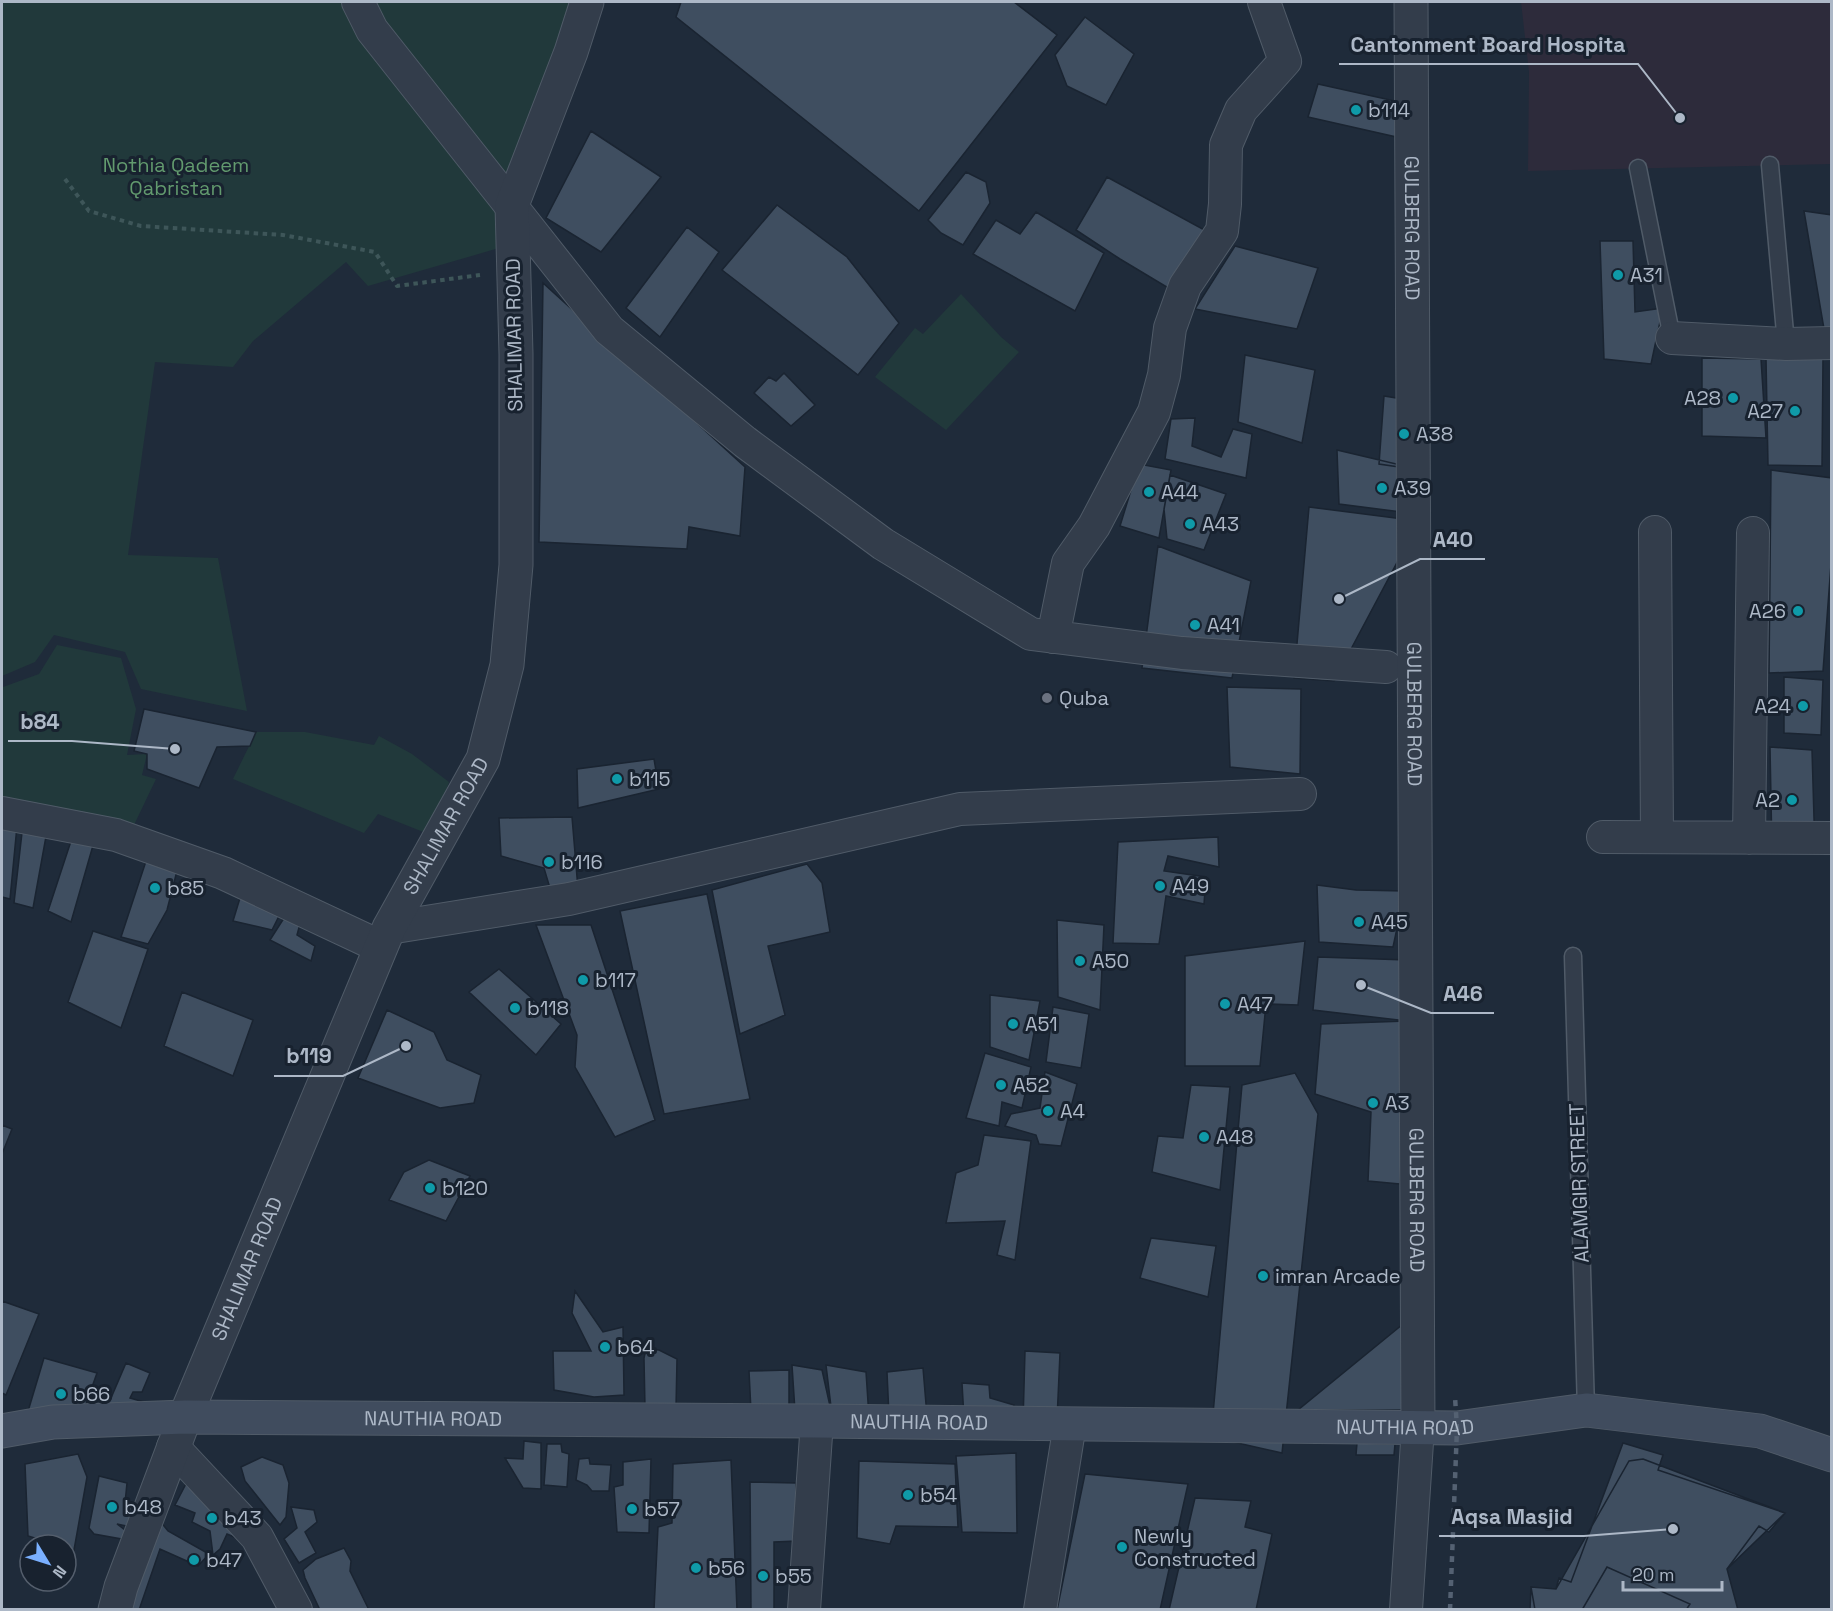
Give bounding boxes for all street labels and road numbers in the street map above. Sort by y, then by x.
street label: GULBERG ROAD [1399,156,1425,300]
street label: SHALIMAR ROAD [500,258,528,412]
street label: GULBERG ROAD [1401,642,1428,786]
street label: SHALIMAR ROAD [397,753,494,899]
street label: ALAMGIR STREET [1563,1103,1595,1263]
street label: GULBERG ROAD [1404,1128,1430,1272]
street label: SHALIMAR ROAD [205,1193,288,1344]
street label: NAUTHIA ROAD [364,1405,502,1432]
street label: NAUTHIA ROAD [850,1408,988,1436]
street label: NAUTHIA ROAD [1336,1413,1476,1441]

